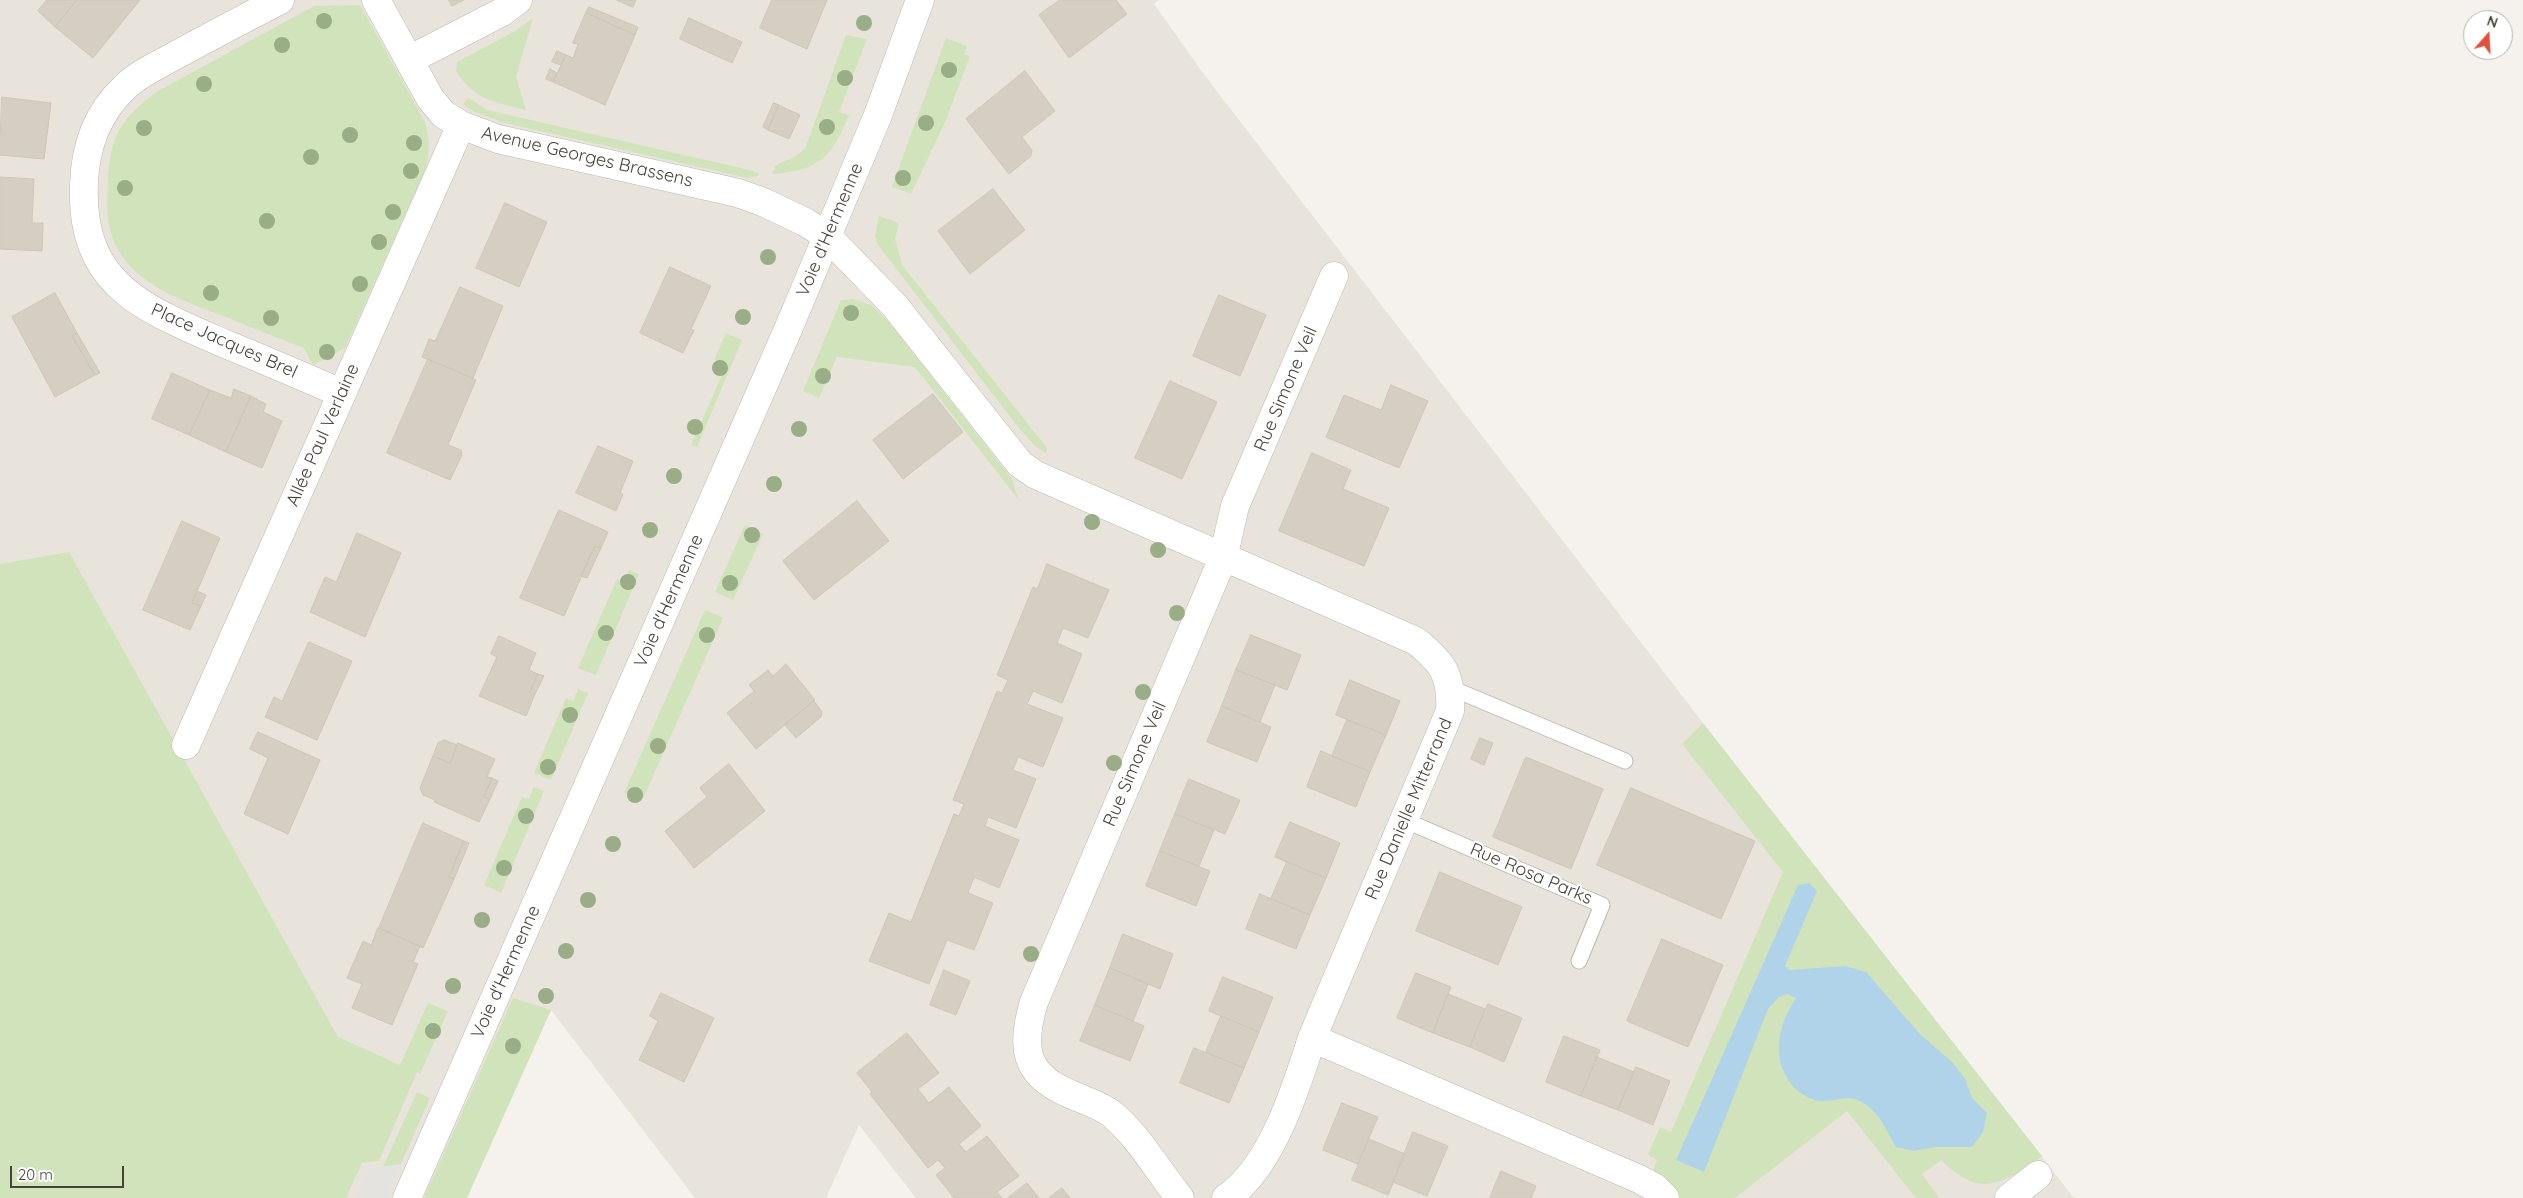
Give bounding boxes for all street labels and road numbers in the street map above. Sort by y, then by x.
street label: Avenue Georges Brassens [479,122,695,192]
street label: Voie d'Hermenne [792,160,868,300]
street label: Place Jacques Brel [147,299,301,383]
street label: Rue Simone Veil [1250,323,1322,455]
street label: Allée Paul Verlaine [282,360,364,510]
street label: Voie d'Hermenne [630,531,708,671]
street label: Rue Simone Veil [1099,698,1171,830]
street label: Rue Danielle Mitterrand [1361,715,1457,903]
street label: Rue Rosa Parks [1467,838,1595,910]
street label: Voie d'Hermenne [467,902,545,1042]

